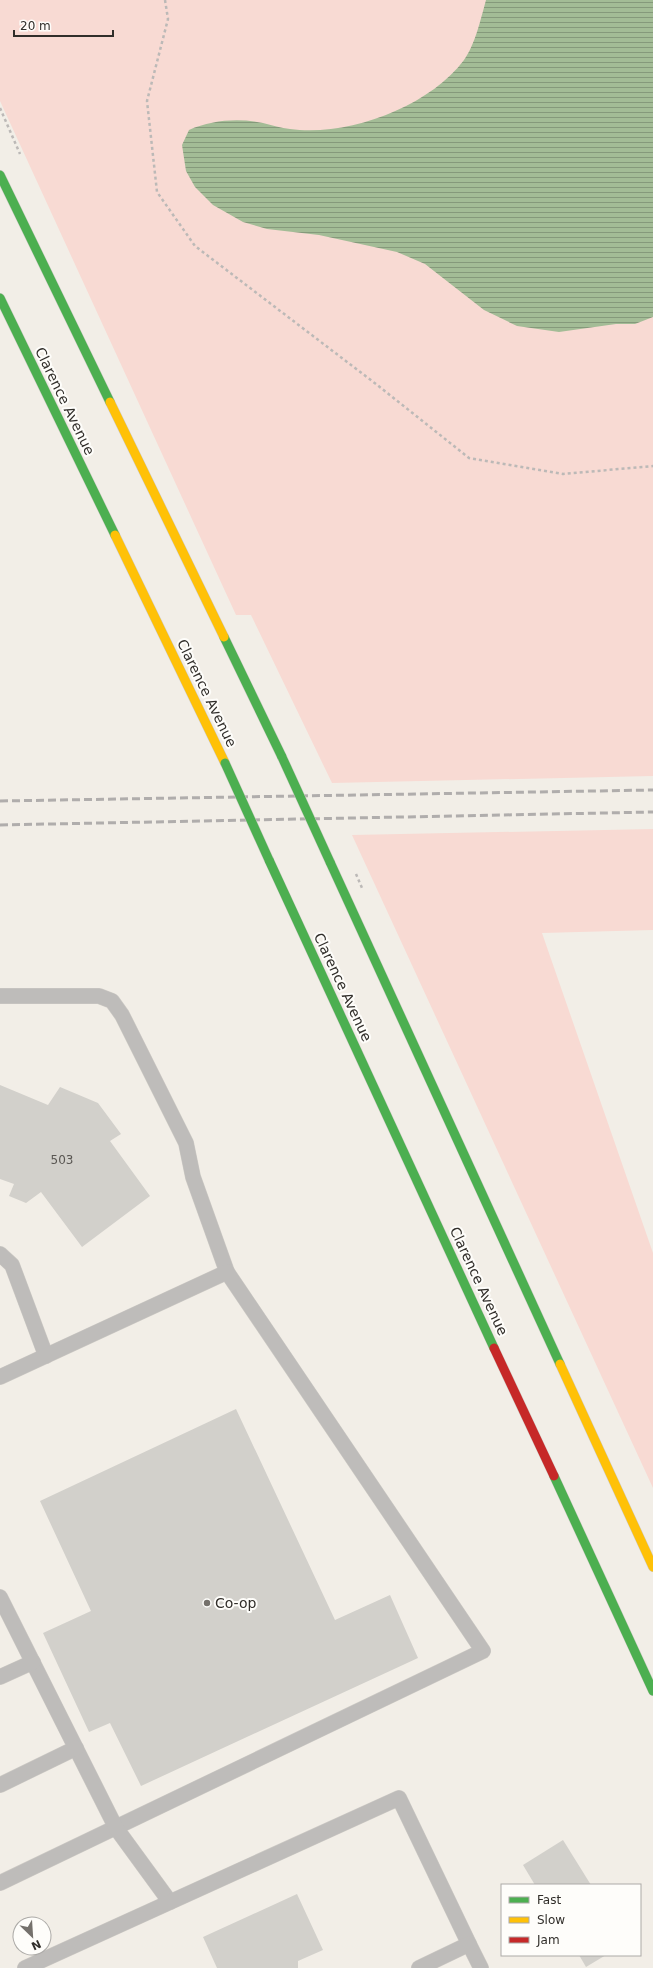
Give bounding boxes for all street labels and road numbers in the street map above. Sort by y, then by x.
street label: Clarence Avenue [32,344,98,458]
street label: Clarence Avenue [174,636,240,750]
street label: Clarence Avenue [311,930,375,1044]
street label: Clarence Avenue [447,1224,511,1338]

